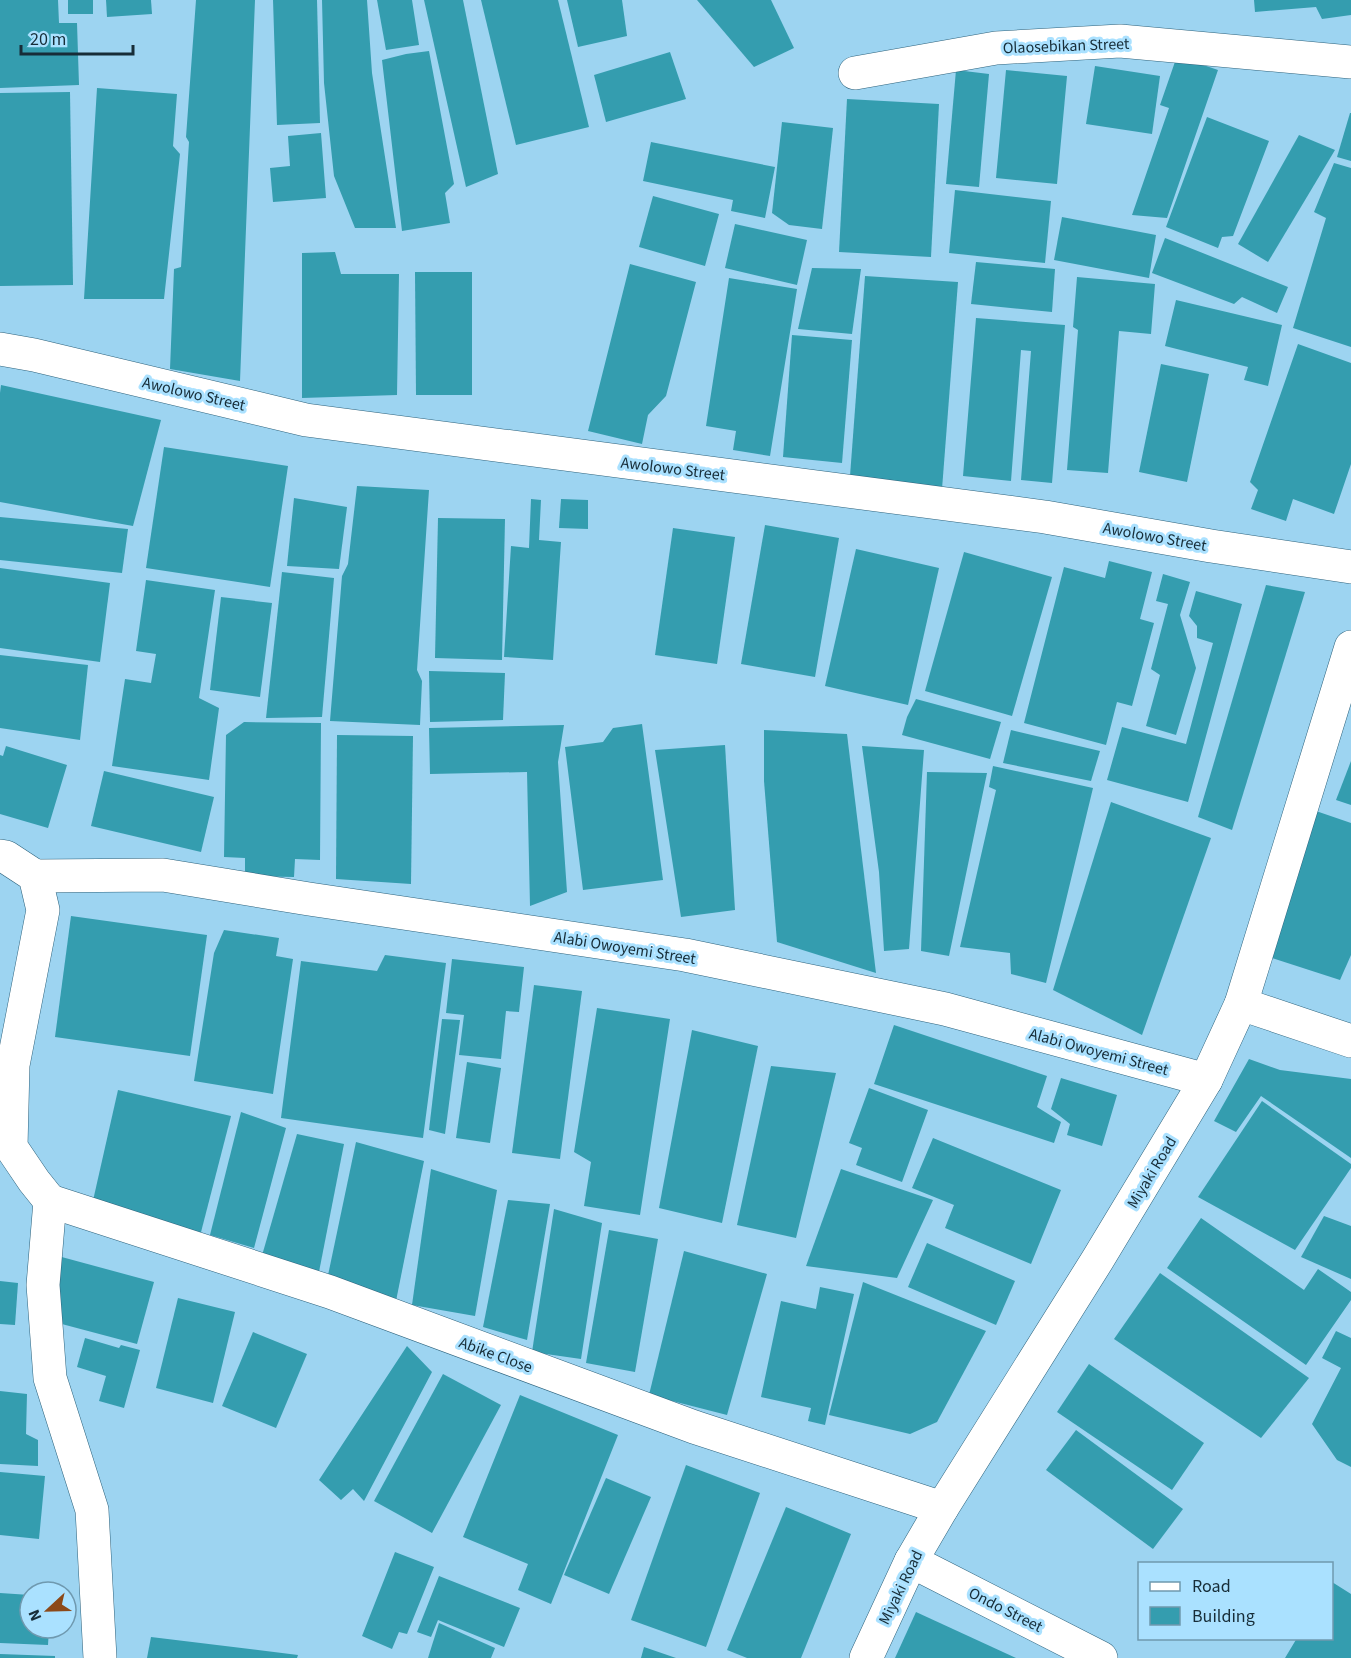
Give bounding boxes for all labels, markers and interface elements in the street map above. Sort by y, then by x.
scale bar [21,18,134,56]
text: 20 m [30,27,66,52]
street label: Olaosebikan Street [1002,33,1130,59]
street label: Awolowo Street [140,371,248,417]
street label: Awolowo Street [620,452,727,486]
street label: Awolowo Street [1101,517,1209,557]
street label: Alabi Owoyemi Street [552,926,698,970]
street label: Alabi Owoyemi Street [1027,1023,1171,1081]
street label: Miyaki Road [1122,1132,1182,1213]
street label: Abike Close [456,1331,536,1378]
street label: Miyaki Road [873,1547,928,1628]
legend [1138,1562,1333,1640]
text: Road [1192,1574,1231,1599]
north arrow [18,1580,78,1640]
street label: Ondo Street [965,1582,1047,1638]
text: Building [1192,1604,1255,1629]
text: N [23,1606,47,1624]

